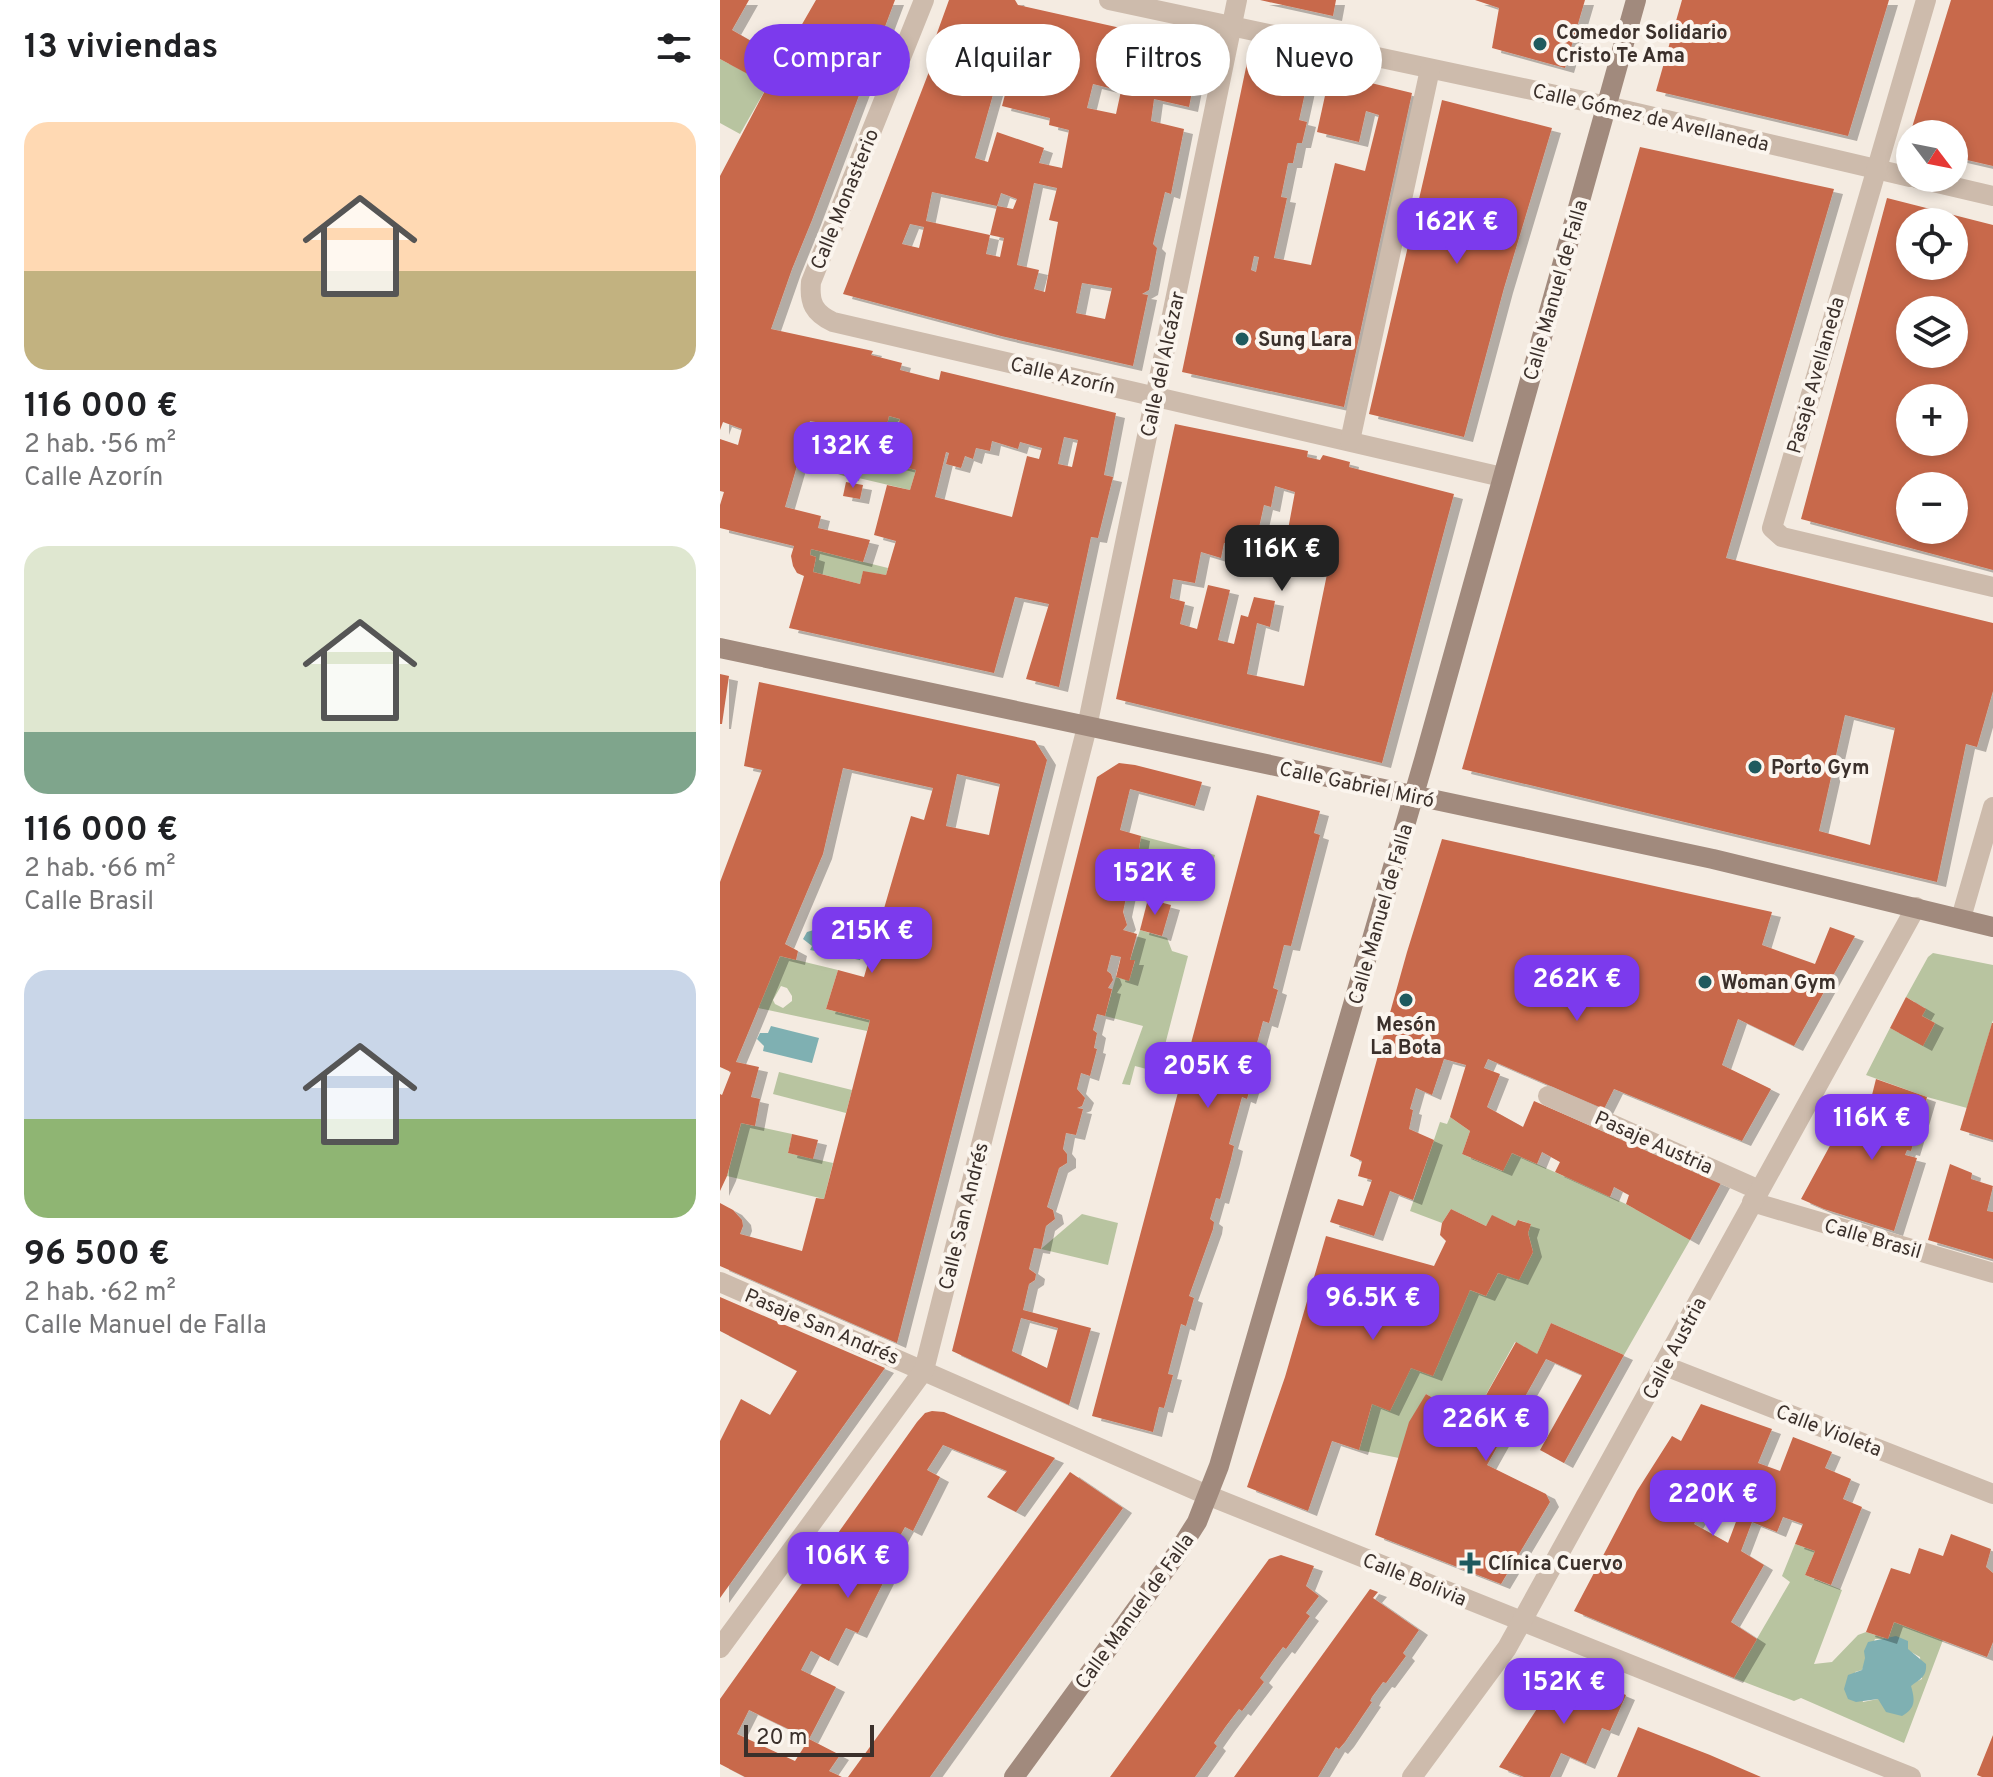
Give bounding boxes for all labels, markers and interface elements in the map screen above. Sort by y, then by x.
place label: Comedor Solidario Cristo Te Ama [1556,21,1728,70]
chip: Comprar [744,24,910,96]
chip: Alquilar [926,24,1080,96]
chip: Filtros [1096,24,1230,96]
chip: Nuevo [1246,24,1382,96]
icon: filters [652,26,696,70]
text: 13 viviendas [24,27,218,70]
marker: Comedor Solidario Cristo Te Ama [1531,35,1549,53]
street label: Calle Gómez de Avellaneda [1530,79,1771,159]
north arrow [1896,120,1968,192]
map controls [1896,120,1968,544]
street label: Calle Monasterio [806,125,886,274]
icon: home [288,174,432,318]
street label: Calle Manuel de Falla [1519,197,1595,384]
pin: 162K € [1392,198,1522,266]
text: 162K € [1415,207,1499,240]
button: locate [1896,208,1968,280]
street label: Calle del Alcázar [1136,289,1192,440]
street label: Pasaje Avellaneda [1782,294,1852,457]
button: layers [1896,296,1968,368]
place label: Sung Lara [1258,328,1352,354]
marker: Sung Lara [1233,330,1251,348]
street label: Calle Azorín [1007,352,1118,402]
button: + [1896,384,1968,456]
text: 116 000 € [24,386,178,429]
pin: 132K € [788,422,918,490]
text: 2 hab. · 56 m² [24,429,176,462]
text: 132K € [812,431,894,464]
text: Calle Azorín [24,462,163,495]
button: − [1896,472,1968,544]
pin: 116K € [1217,525,1347,593]
text: 116K € [1243,534,1321,567]
icon: home [288,598,432,742]
place label: Porto Gym [1771,756,1869,782]
street label: Calle Gabriel Miró [1277,757,1437,815]
marker: Porto Gym [1746,758,1764,776]
text: 116 000 € [24,810,178,853]
street label: Calle Manuel de Falla [1344,821,1420,1008]
pin: 152K € [1090,849,1220,917]
text: 2 hab. · 66 m² [24,853,176,886]
text: 152K € [1113,858,1197,891]
text: Calle Brasil [24,886,154,919]
pin: 215K € [807,907,937,975]
text: 215K € [830,916,914,949]
pin: 262K € [1512,955,1642,1023]
text: 262K € [1532,964,1622,997]
place label: Woman Gym [1721,971,1836,997]
marker: Woman Gym [1696,973,1714,991]
marker: Mesón La Bota [1397,991,1415,1009]
place label: Mesón La Bota [1370,1013,1442,1062]
icon: home [288,1022,432,1166]
pin: 205K € [1143,1042,1273,1110]
text: 205K € [1163,1051,1253,1084]
pin: 116K € [1807,1094,1937,1162]
text: 116K € [1833,1103,1911,1136]
street label: Pasaje Austria [1590,1106,1716,1181]
street label: Calle San Andrés [934,1140,996,1293]
street label: Calle Brasil [1821,1214,1924,1266]
text: 96 500 € [24,1234,170,1277]
pin: 96.5K € [1299,1274,1447,1342]
text: 2 hab. · 62 m² [24,1277,176,1310]
text: 96.5K € [1325,1283,1421,1316]
street label: Pasaje San Andrés [740,1284,902,1372]
street label: Calle Austria [1638,1293,1714,1405]
text: Calle Manuel de Falla [24,1310,267,1343]
pin: 226K € [1421,1395,1551,1463]
street label: Calle Violeta [1772,1400,1885,1464]
text: 226K € [1441,1404,1531,1437]
pin: 220K € [1648,1470,1778,1538]
text: 220K € [1668,1479,1758,1512]
street label: Calle Manuel de Falla [1070,1529,1201,1695]
pin: 106K € [783,1532,913,1600]
text: 106K € [806,1541,890,1574]
street label: Calle Bolivia [1358,1548,1470,1614]
marker: Clínica Cuervo [1459,1552,1481,1574]
place label: Clínica Cuervo [1488,1552,1623,1578]
pin: 152K € [1499,1658,1629,1726]
text: 152K € [1522,1667,1606,1700]
scale bar [744,1721,874,1757]
text: 20 m [756,1725,807,1752]

